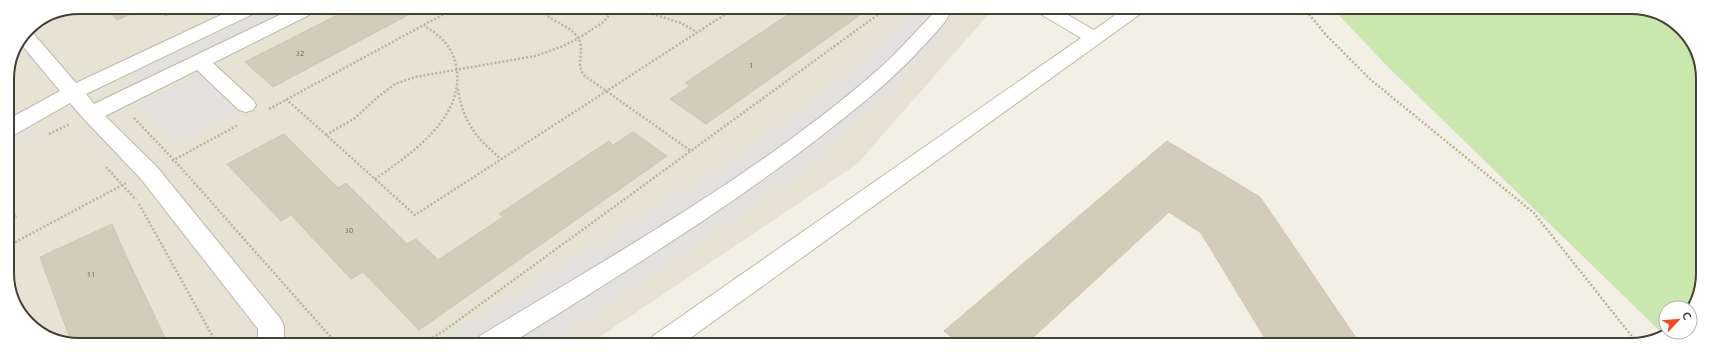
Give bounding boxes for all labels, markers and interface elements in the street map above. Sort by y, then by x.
house number: 32 [295,49,305,58]
house number: 1 [749,61,753,70]
house number: 30 [344,226,354,235]
house number: 11 [86,270,96,279]
north arrow [1658,300,1698,340]
text: С [1680,310,1694,321]

